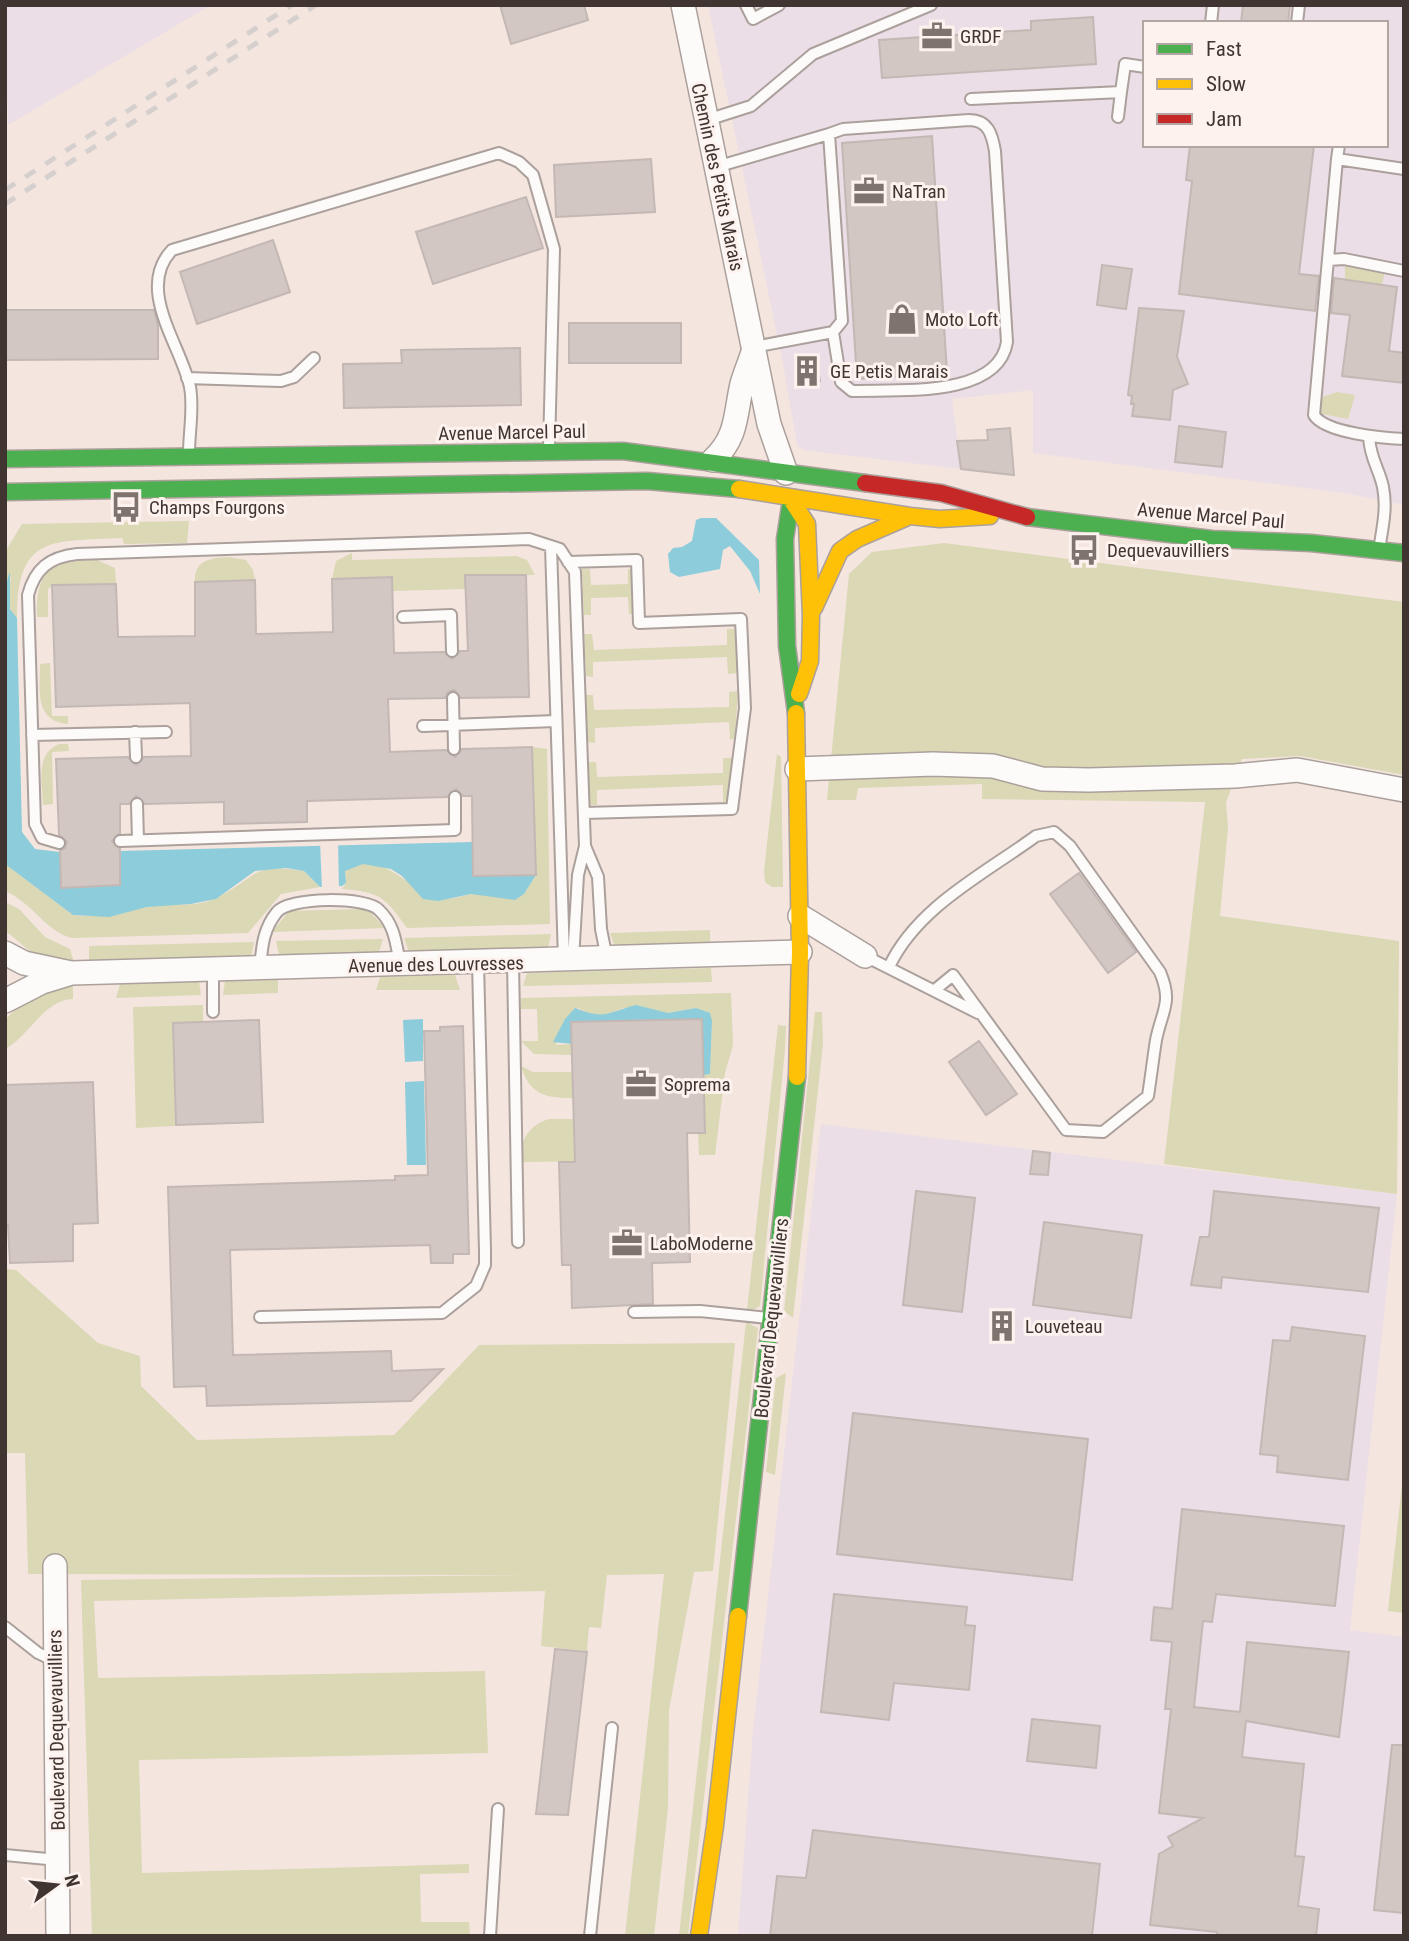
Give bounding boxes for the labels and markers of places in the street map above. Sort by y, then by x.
office icon: GRDF [920,19,954,53]
place label: GRDF [960,25,1001,48]
office icon: NaTran [852,174,886,208]
place label: NaTran [892,180,946,203]
shop icon: Moto Loft [885,302,919,336]
place label: Moto Loft [925,308,998,331]
building icon: GE Petis Marais [790,354,824,388]
place label: GE Petis Marais [830,360,948,383]
bus stop icon: Champs Fourgons [109,490,143,524]
place label: Champs Fourgons [149,496,285,519]
bus stop icon: Dequevauvilliers [1067,533,1101,567]
place label: Dequevauvilliers [1107,539,1229,562]
office icon: Soprema [624,1067,658,1101]
place label: Soprema [664,1073,731,1096]
office icon: LaboModerne [610,1226,644,1260]
place label: LaboModerne [650,1232,753,1255]
building icon: Louveteau [985,1309,1019,1343]
place label: Louveteau [1025,1315,1102,1338]

